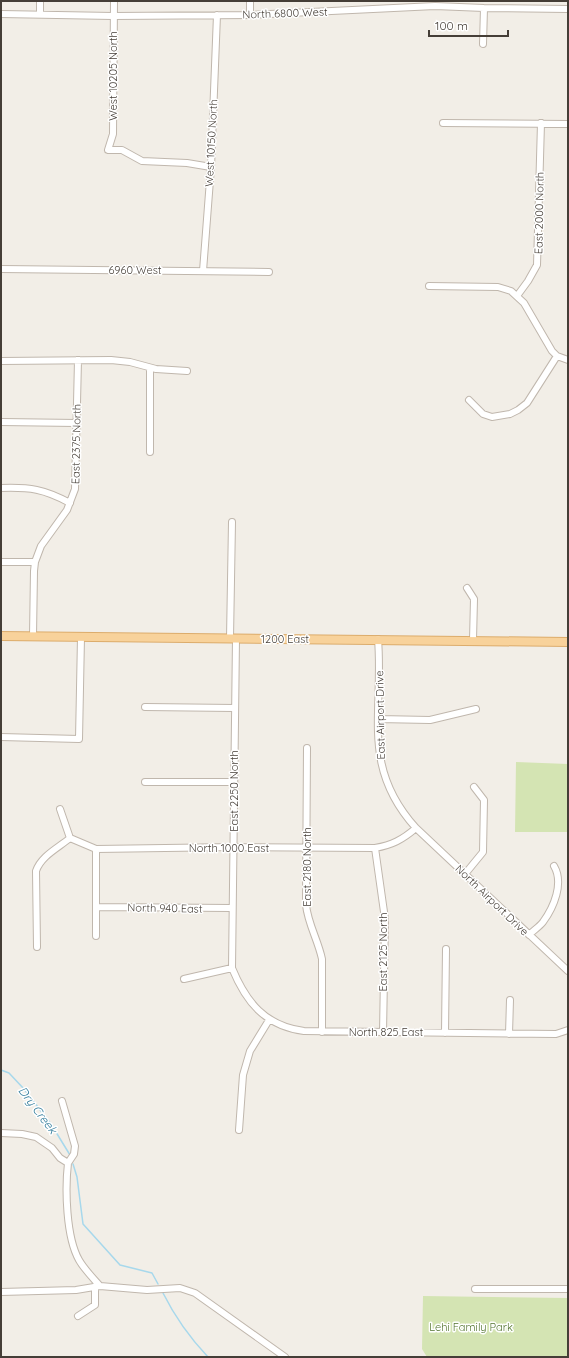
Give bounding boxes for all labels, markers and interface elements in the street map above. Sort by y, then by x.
street label: North 6800 West [242,5,328,21]
scale bar [429,12,508,38]
text: 100 m [435,18,468,33]
street label: West 10205 North [106,31,120,121]
street label: West 10150 North [202,99,220,187]
street label: East 2000 North [531,172,547,254]
street label: 6960 West [108,263,162,277]
street label: East 2375 North [68,404,84,484]
street label: 1200 East [261,632,309,646]
street label: East Airport Drive [372,670,388,760]
street label: East 2250 North [227,750,241,832]
street label: East 2180 North [300,827,314,907]
street label: North 1000 East [189,841,269,855]
street label: North Airport Drive [452,862,532,938]
street label: North 940 East [127,900,203,916]
street label: East 2125 North [376,913,390,991]
street label: North 825 East [349,1025,424,1039]
water label: Dry Creek [15,1083,62,1138]
park label: Lehi Family Park [429,1320,513,1334]

